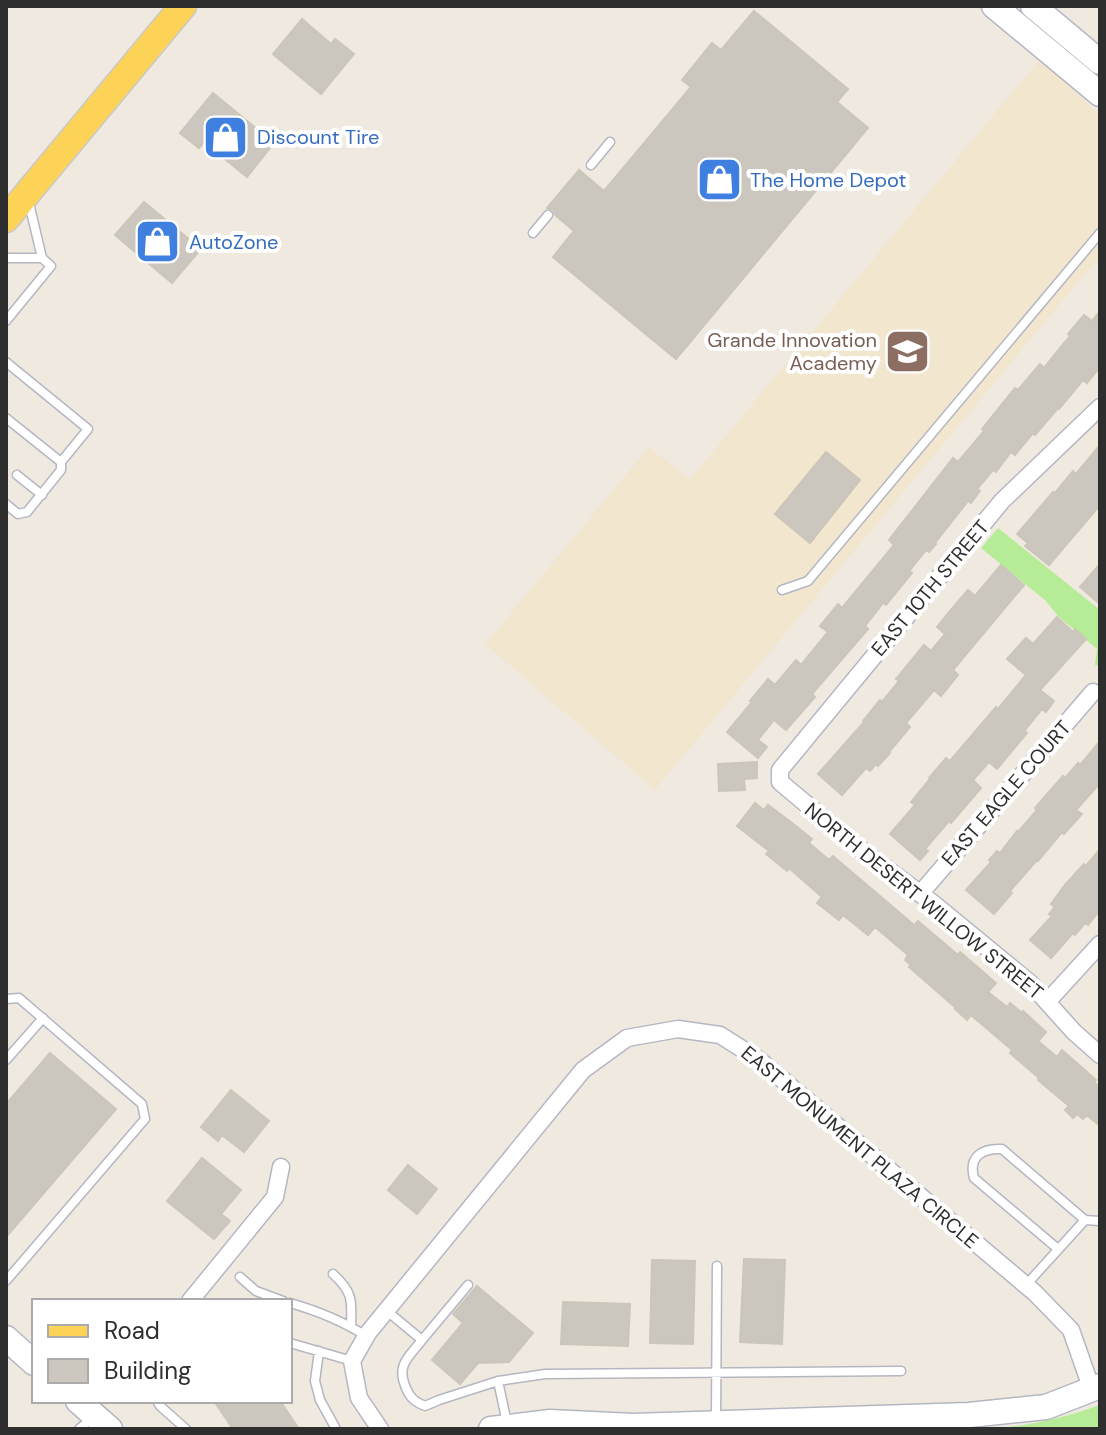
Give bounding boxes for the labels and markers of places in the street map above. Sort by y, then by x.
shop icon: Discount Tire [202,113,250,161]
place label: Discount Tire [257,124,379,150]
shop icon: The Home Depot [695,156,743,204]
place label: The Home Depot [750,167,906,193]
shop icon: AutoZone [134,218,182,266]
place label: AutoZone [189,229,278,255]
place label: Grande Innovation Academy [707,327,877,376]
school or university icon: Grande Innovation Academy [884,327,932,375]

